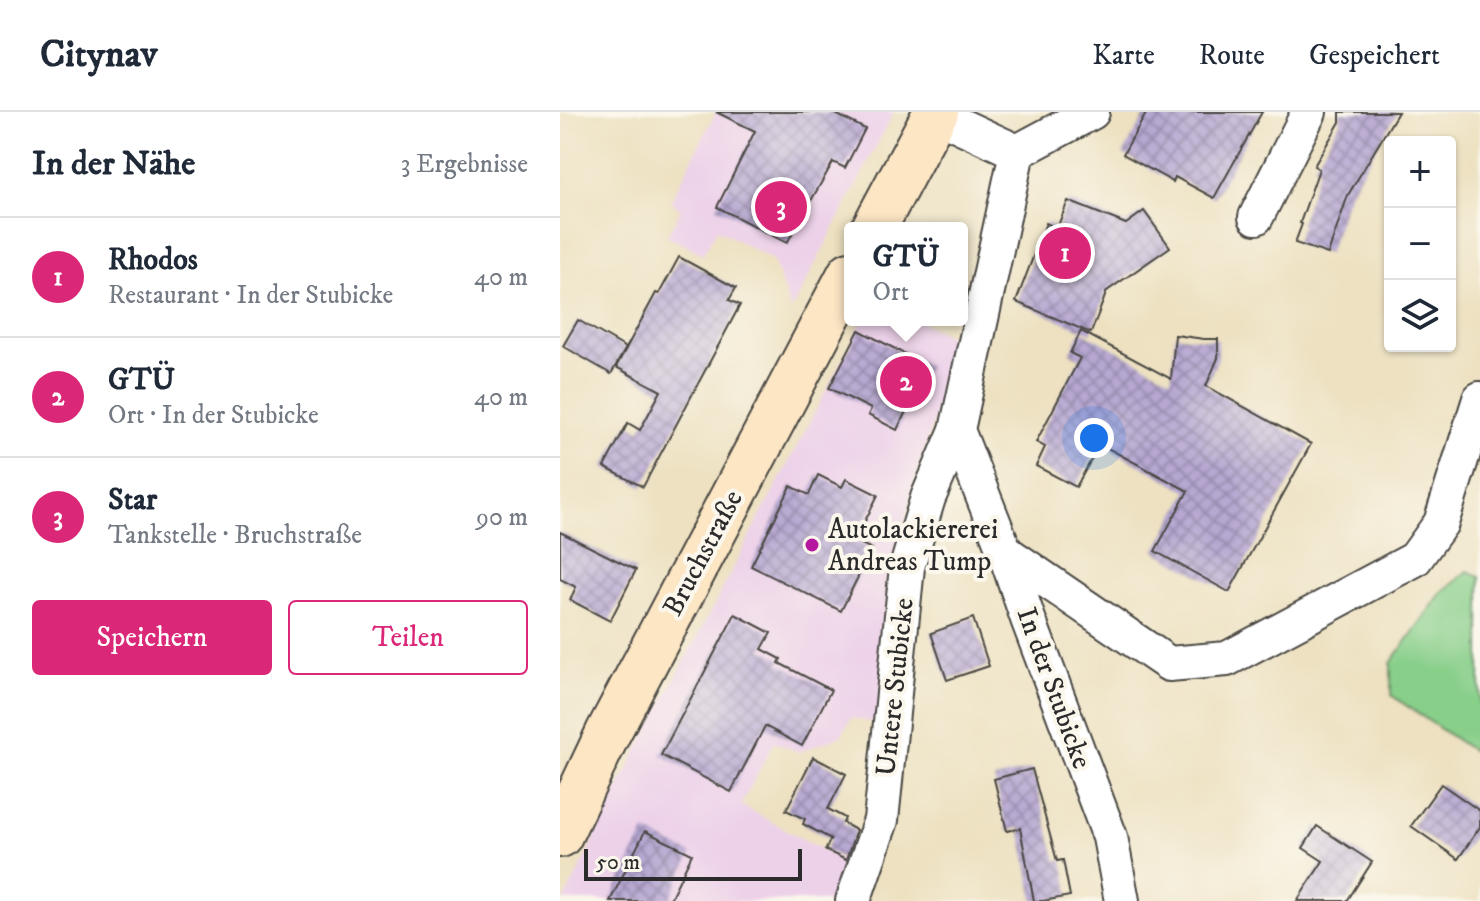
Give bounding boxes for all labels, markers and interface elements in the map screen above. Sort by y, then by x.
text: Citynav [40,31,158,79]
text: Karte [1092,38,1155,73]
text: Route [1199,38,1265,73]
text: Gespeichert [1309,38,1440,73]
map controls [1384,136,1456,352]
button: + [1384,136,1456,208]
text: In der Nähe [32,143,195,185]
text: 3 Ergebnisse [401,148,528,181]
pin: 3 [755,177,807,237]
button: − [1384,208,1456,280]
popup [844,222,968,326]
pin: 1 [1039,223,1091,283]
text: GTÜ [873,239,939,276]
text: Rhodos [108,242,198,279]
text: 1 [53,261,63,294]
text: 40 m [474,261,528,294]
text: Ort [873,276,909,309]
text: Restaurant · In der Stubicke [108,279,393,312]
button: layers [1384,280,1456,352]
pin: 2 [880,352,932,412]
text: GTÜ [108,362,175,399]
text: 2 [52,381,64,414]
text: 40 m [474,381,528,414]
text: Ort · In der Stubicke [108,399,319,432]
your location [1074,418,1114,458]
text: Star [108,482,157,519]
street label: Bruchstraße [655,484,751,622]
text: 3 [53,501,63,534]
text: 90 m [476,501,528,534]
place label: Autolackiererei Andreas Tump [828,512,998,579]
text: Tankstelle · Bruchstraße [108,519,362,552]
marker: Autolackiererei Andreas Tump [803,536,821,554]
street label: Untere Stubicke [868,596,922,778]
button: Speichern [32,600,272,675]
button: Teilen [288,600,528,675]
street label: In der Stubicke [1009,603,1099,773]
scale bar [584,845,802,881]
text: 50 m [596,849,640,876]

